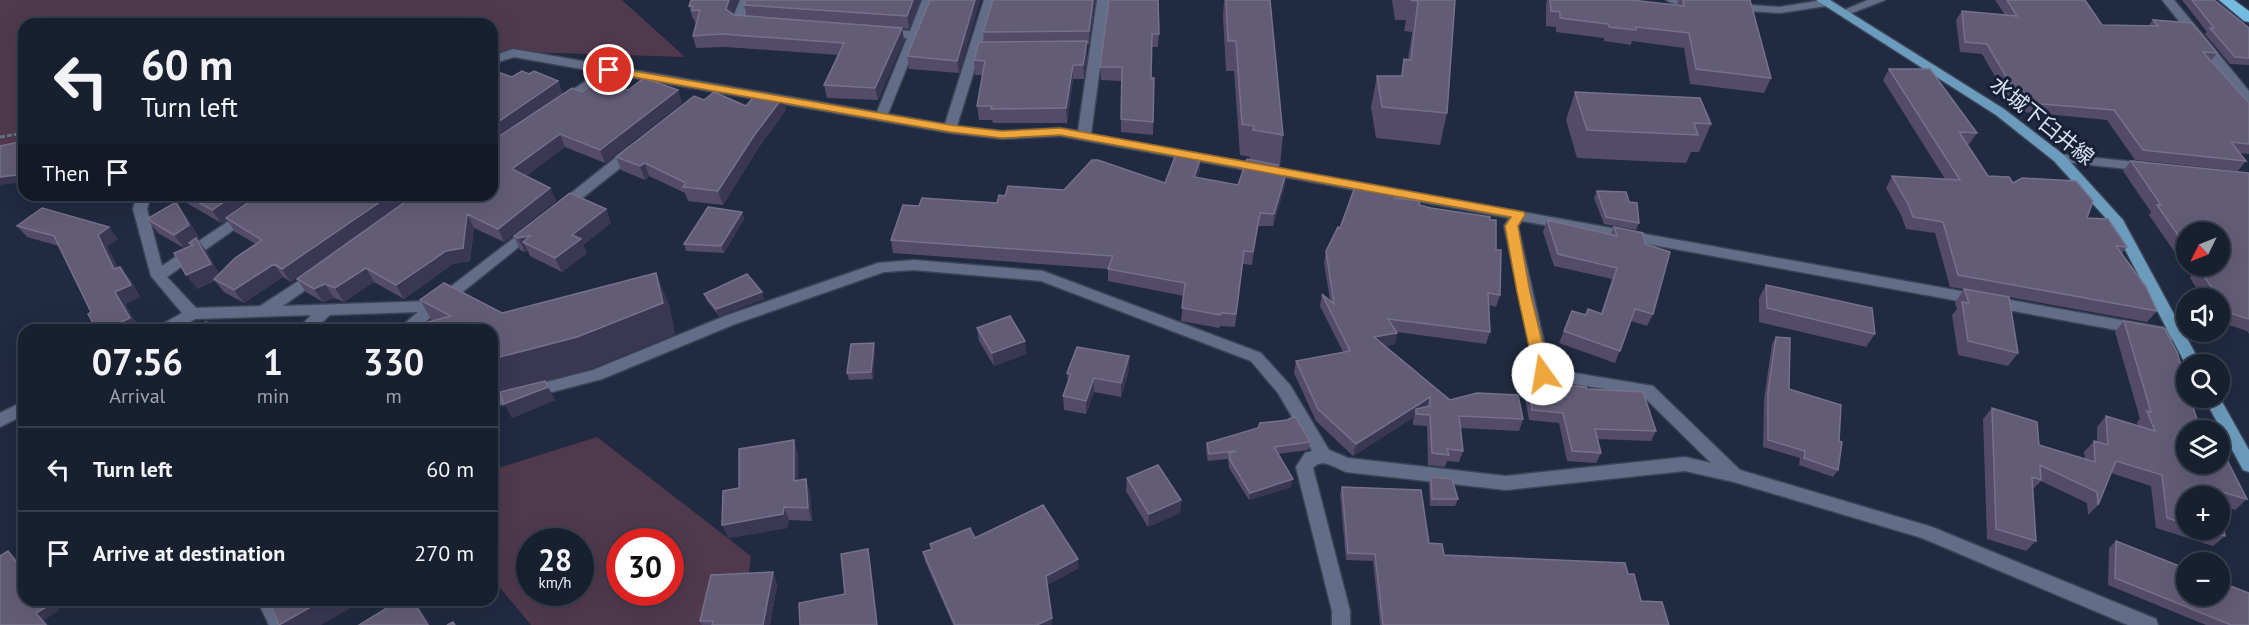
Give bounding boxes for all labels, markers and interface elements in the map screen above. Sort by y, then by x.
text: 60 m [141,37,233,92]
icon: left [42,42,120,120]
pin [583,44,634,95]
icon: arrive [592,53,625,86]
street label: 水城下臼井線 [1985,70,2100,171]
text: Turn left [141,90,238,124]
icon: arrive [101,156,134,189]
text: Then [42,159,89,187]
north arrow [2176,222,2230,276]
map controls [2176,222,2230,606]
button: sound [2176,288,2230,342]
text: 07:56 [92,338,183,385]
text: 1 [263,338,283,385]
text: 330 [363,338,424,385]
position arrow [1511,342,1575,406]
button: search [2176,354,2230,408]
text: Arrival [109,383,165,409]
text: min [257,383,289,409]
text: m [386,383,402,409]
button: layers [2176,420,2230,474]
icon: left [42,453,75,486]
text: Turn left [93,455,173,483]
text: 60 m [426,455,474,483]
button: + [2176,486,2230,540]
speed limit sign: 30 [606,528,684,606]
icon: arrive [42,537,75,570]
text: Arrive at destination [93,539,285,567]
text: 270 m [414,539,474,567]
text: 28 [538,540,572,579]
button: − [2176,552,2230,606]
text: km/h [539,573,571,592]

